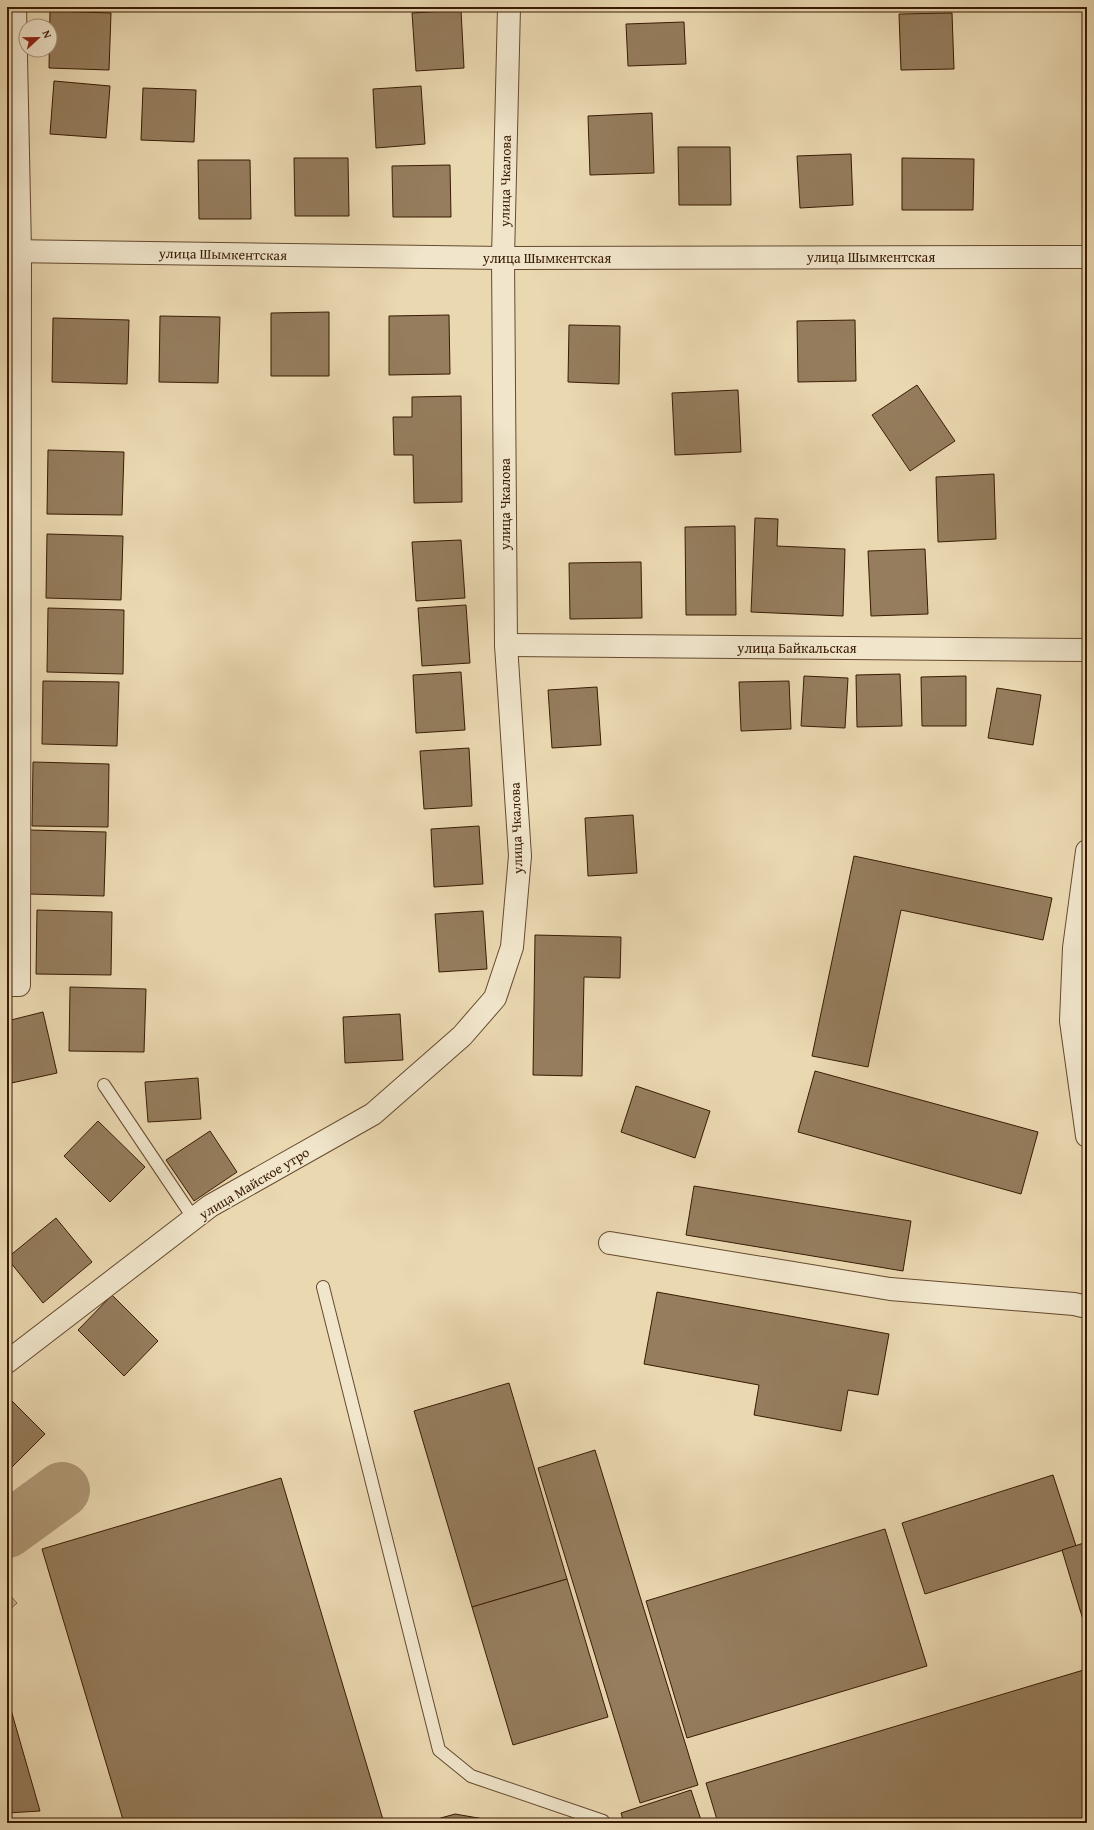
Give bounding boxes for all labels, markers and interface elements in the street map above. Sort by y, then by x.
north arrow [18,18,58,58]
text: N [38,28,56,41]
street label: улица Чкалова [494,135,516,228]
street label: улица Шымкентская [158,243,287,265]
street label: улица Шымкентская [806,247,935,267]
street label: улица Шымкентская [482,248,611,268]
street label: улица Чкалова [495,458,515,551]
street label: улица Байкальская [736,638,857,658]
street label: улица Чкалова [504,781,528,875]
street label: улица Майское утро [194,1142,313,1224]

